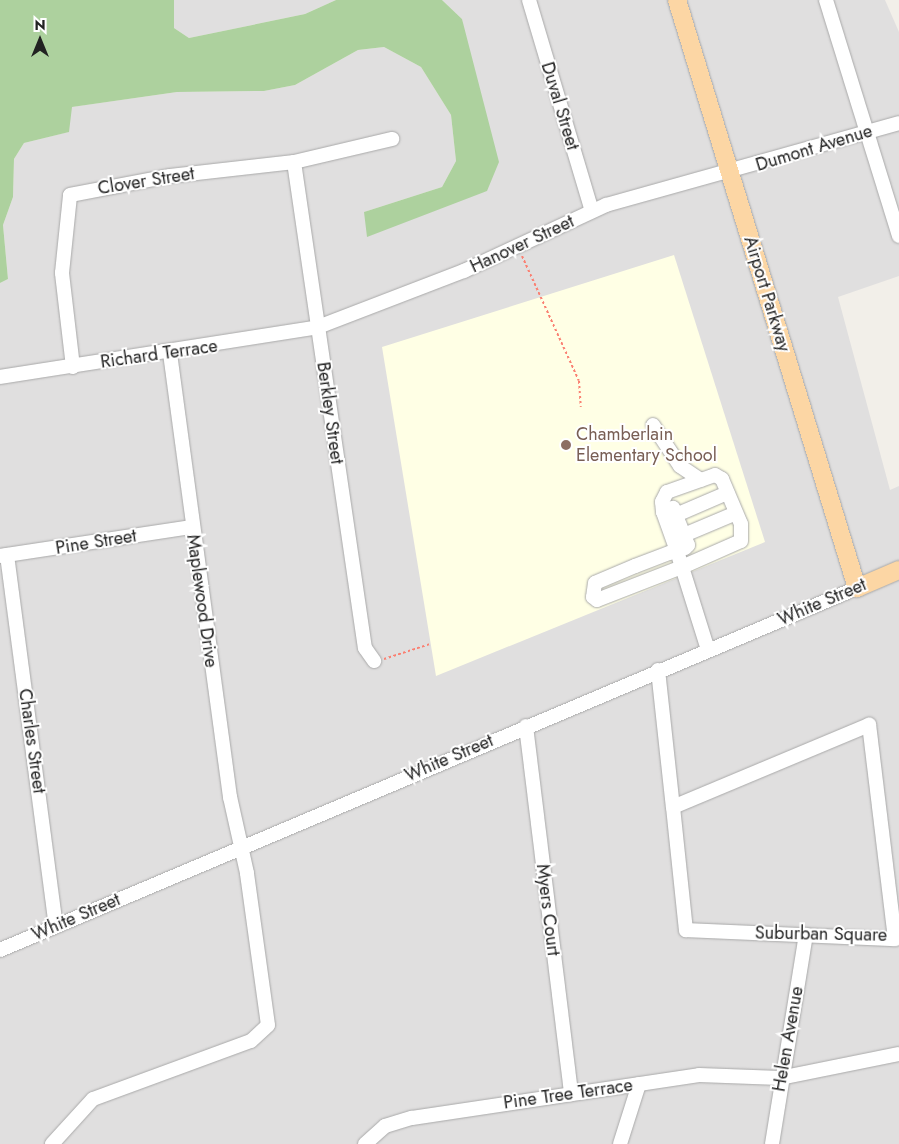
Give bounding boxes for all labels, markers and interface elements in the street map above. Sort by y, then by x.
north arrow [15,15,65,65]
text: N [34,15,46,35]
street label: Duval Street [536,59,584,153]
street label: Dumont Avenue [753,120,875,176]
street label: Clover Street [96,163,196,199]
street label: Hanover Street [467,211,577,277]
street label: Airport Parkway [739,234,795,354]
street label: Richard Terrace [99,335,219,373]
street label: Berkley Street [312,361,348,465]
place label: Chamberlain Elementary School [576,424,717,466]
marker: Chamberlain Elementary School [560,439,572,451]
street label: Pine Street [54,525,138,559]
street label: Maplewood Drive [182,533,222,669]
street label: White Street [775,574,869,630]
street label: Charles Street [14,687,50,795]
street label: White Street [402,730,496,786]
street label: Myers Court [532,863,564,957]
street label: White Street [29,889,123,945]
street label: Suburban Square [755,922,887,946]
street label: Helen Avenue [768,985,808,1093]
street label: Pine Tree Terrace [502,1074,634,1114]

